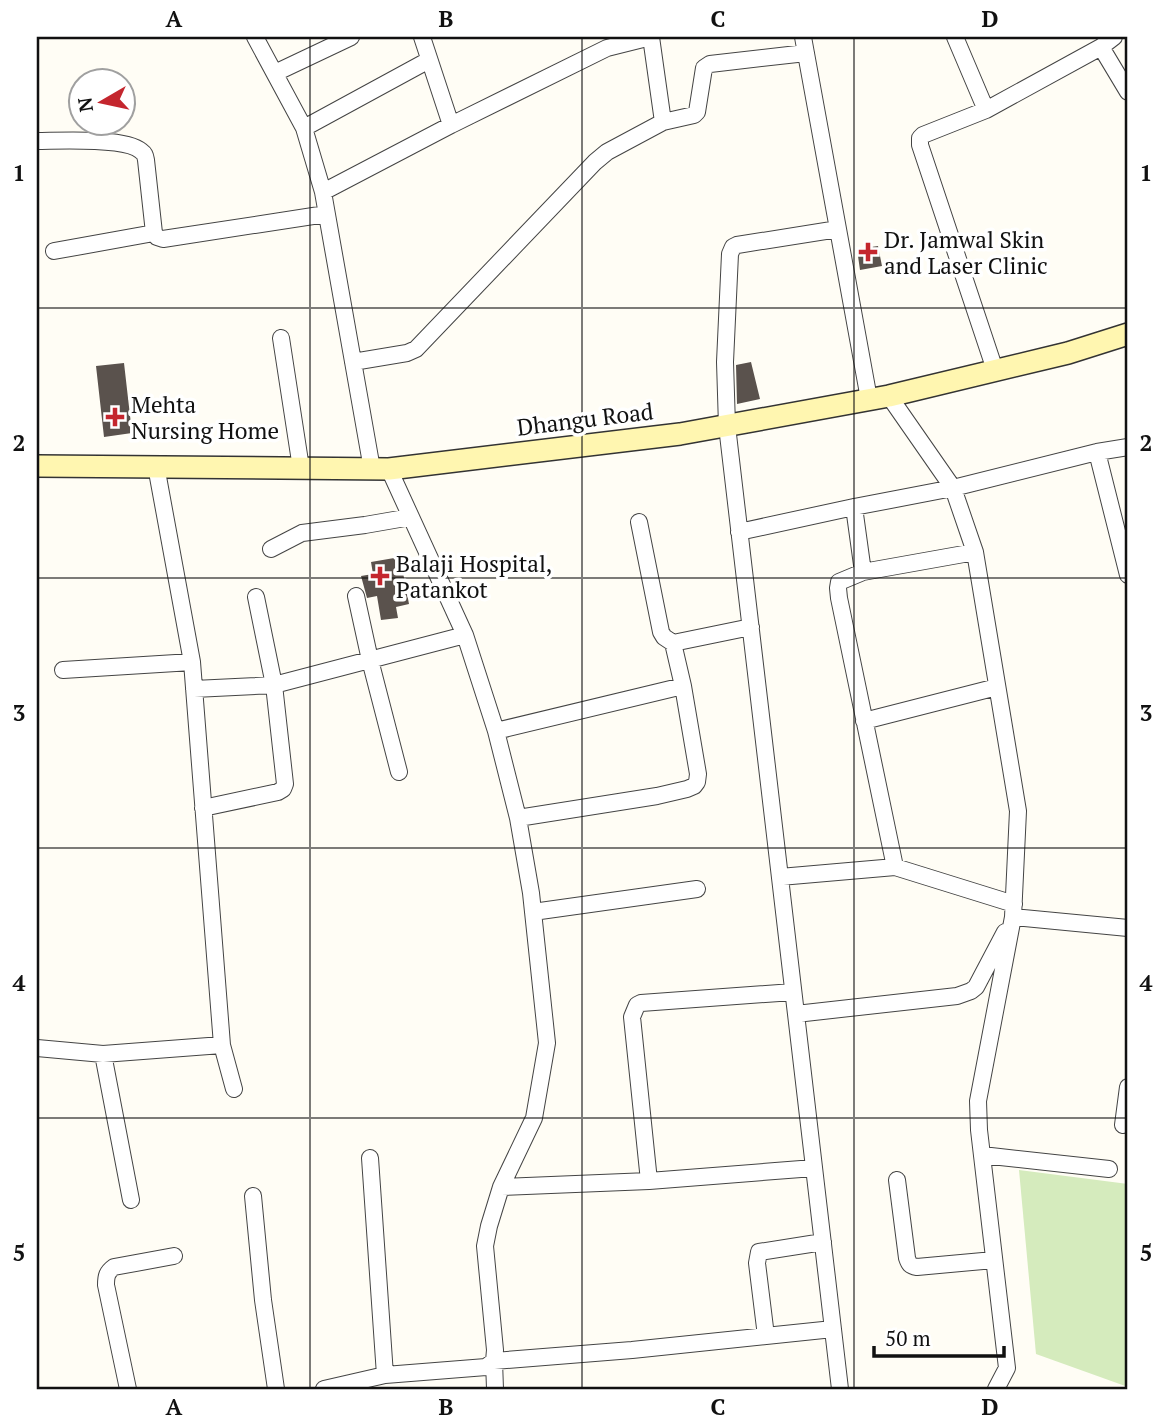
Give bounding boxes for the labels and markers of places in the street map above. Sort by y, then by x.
place label: Dr. Jamwal Skin and Laser Clinic [884,224,1048,281]
marker: Dr. Jamwal Skin and Laser Clinic [858,242,878,262]
place label: Mehta Nursing Home [131,389,279,446]
marker: Mehta Nursing Home [105,407,125,427]
place label: Balaji Hospital, Patankot [396,548,552,605]
marker: Balaji Hospital, Patankot [370,566,390,586]

